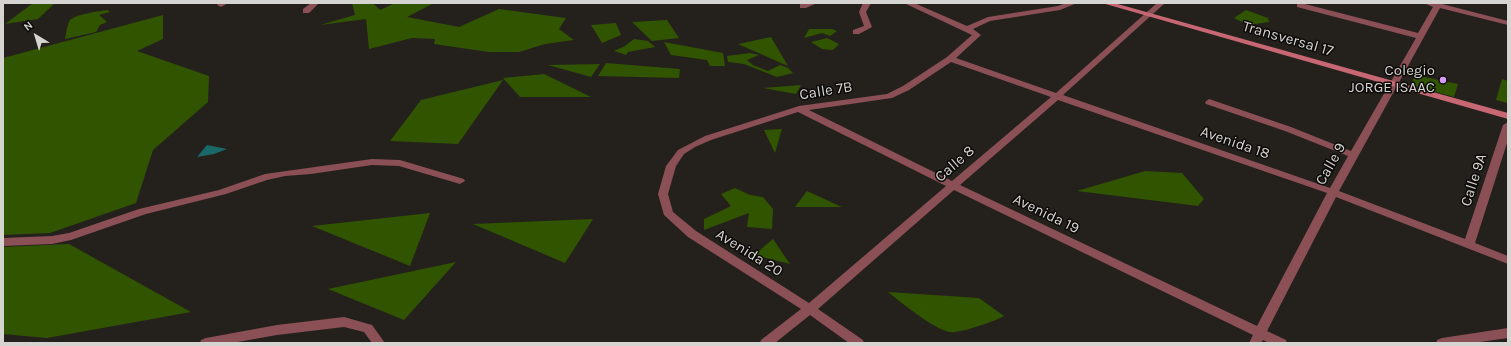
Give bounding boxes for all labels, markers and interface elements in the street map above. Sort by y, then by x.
north arrow [16,16,56,56]
street label: Transversal 17 [1241,17,1335,61]
text: N [21,19,35,34]
place label: Colegio JORGE ISAAC [1349,62,1435,97]
marker: Colegio JORGE ISAAC [1438,75,1448,85]
street label: Calle 7B [798,78,854,104]
street label: Avenida 18 [1198,123,1272,163]
street label: Calle 9 [1312,140,1350,188]
street label: Calle 8 [932,142,978,186]
street label: Calle 9A [1457,151,1491,209]
street label: Avenida 19 [1010,190,1082,238]
street label: Avenida 20 [712,225,786,281]

